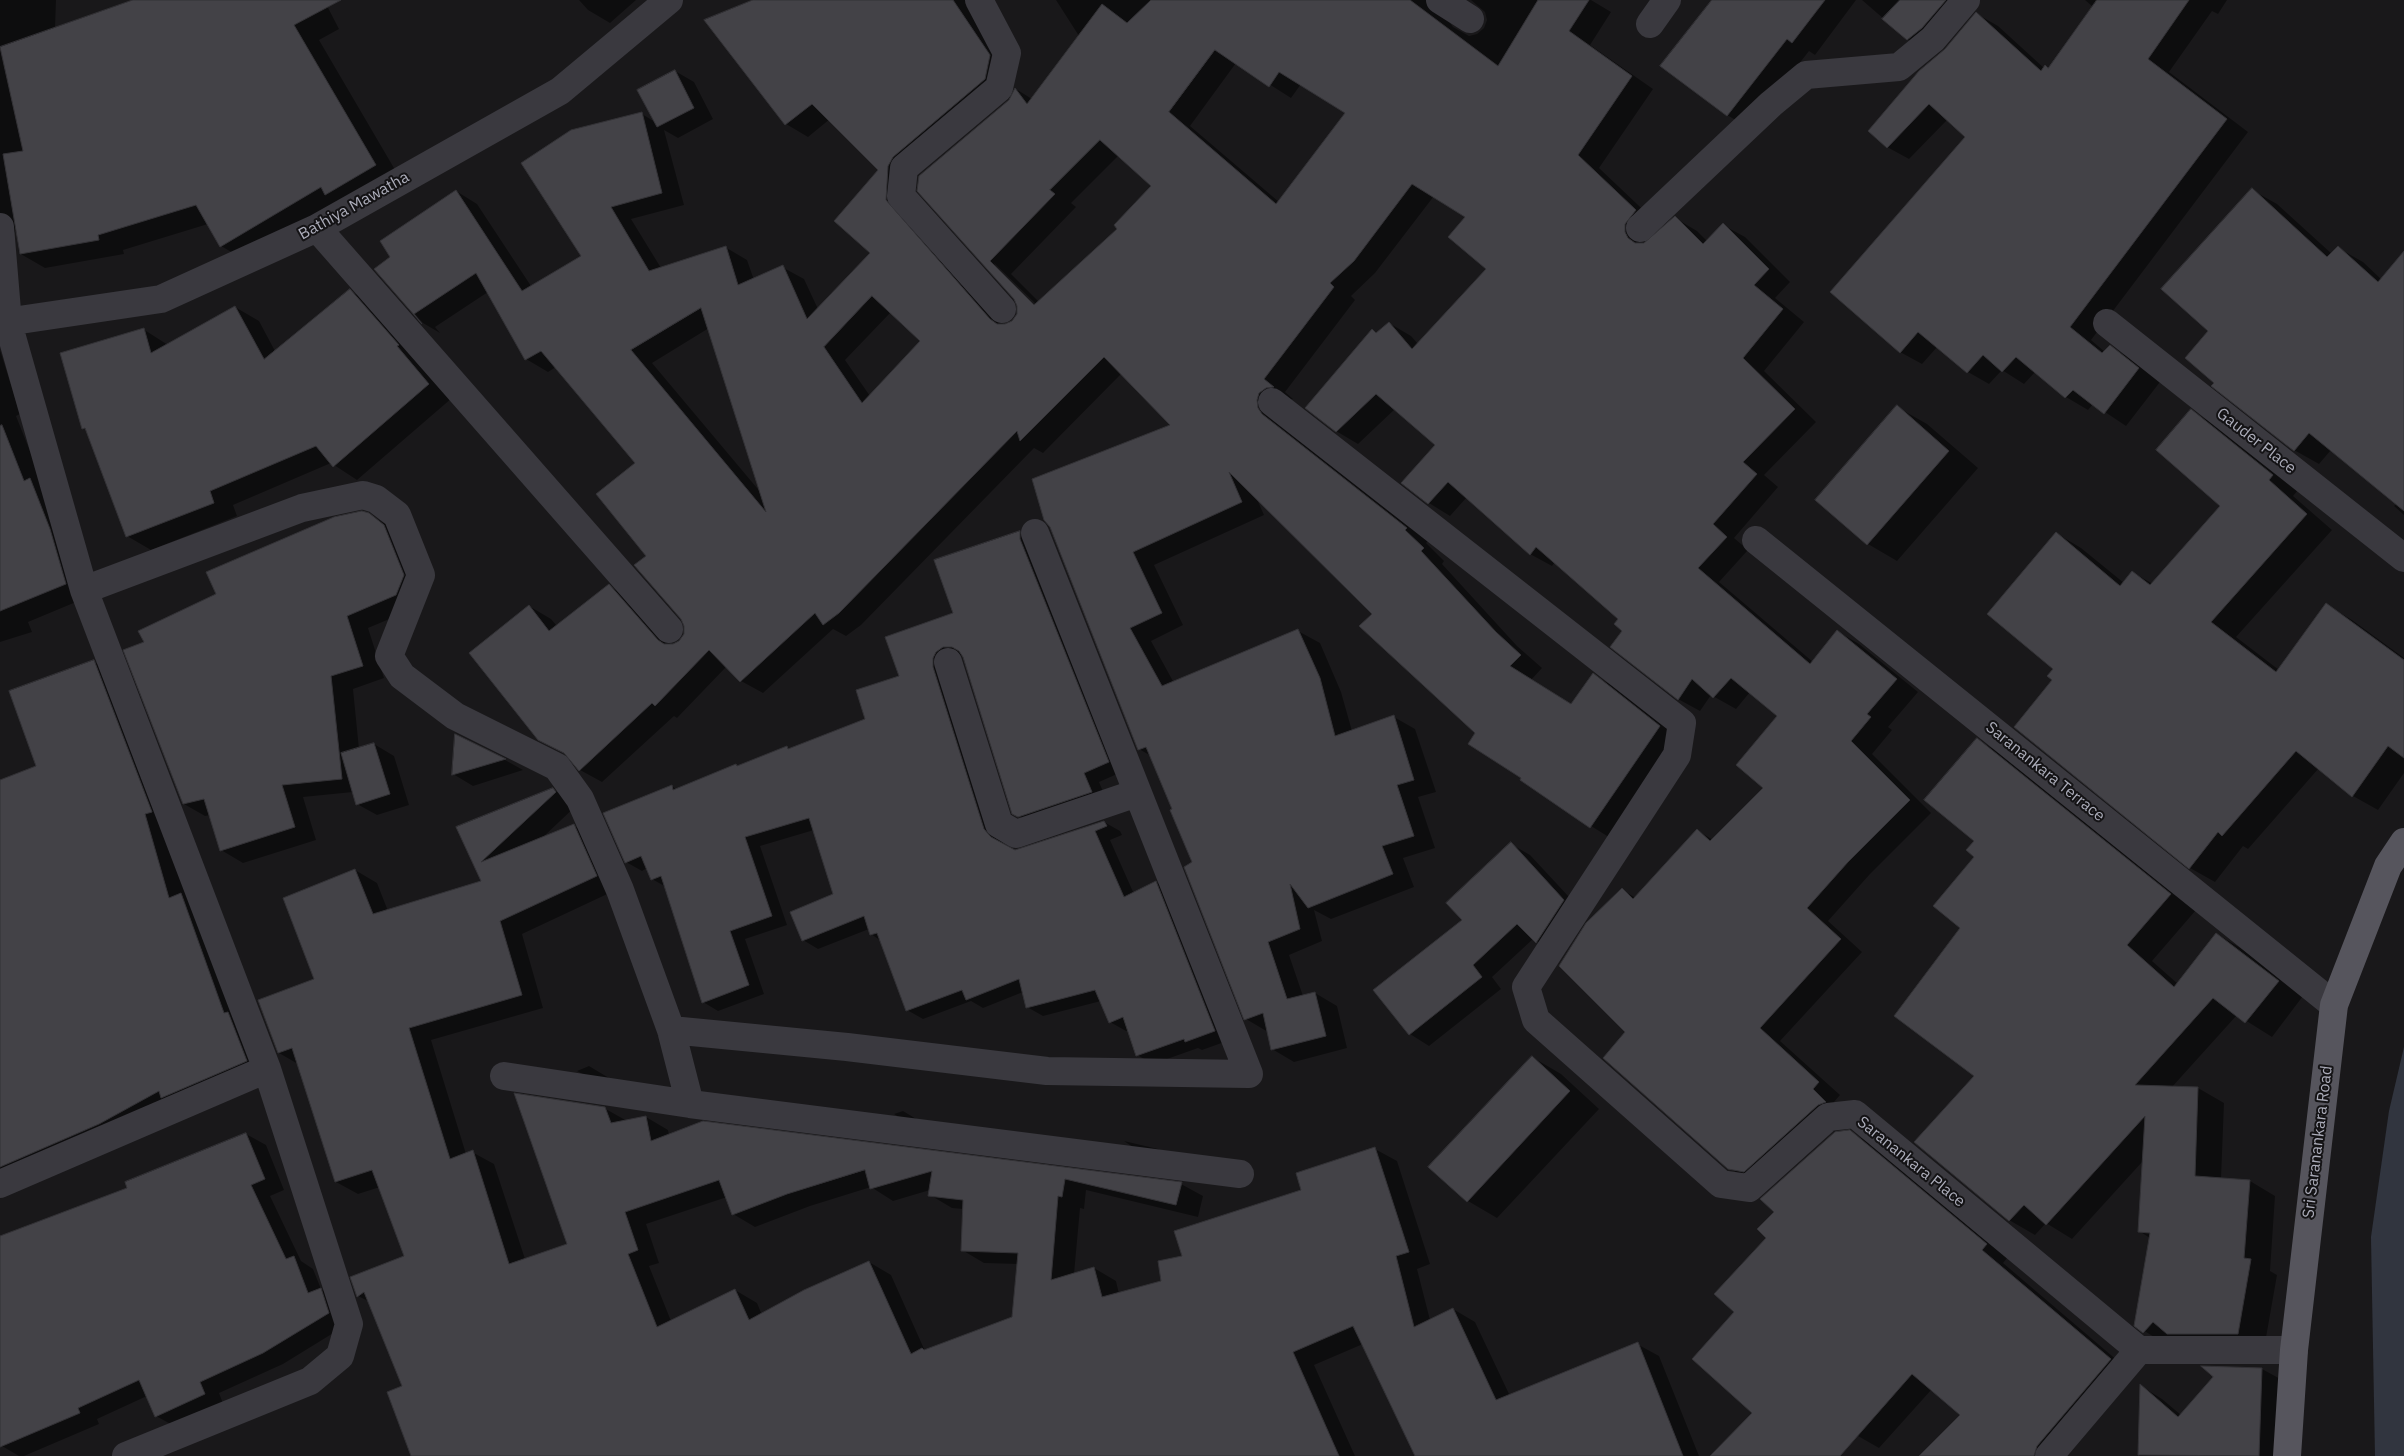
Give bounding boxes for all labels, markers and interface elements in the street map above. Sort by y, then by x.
street label: Bathiya Mawatha [295,168,413,244]
street label: Gauder Place [2212,404,2300,478]
street label: Saranankara Terrace [1982,718,2108,826]
street label: Sri Saranankara Road [2299,1065,2337,1219]
street label: Saranankara Place [1853,1113,1969,1211]

